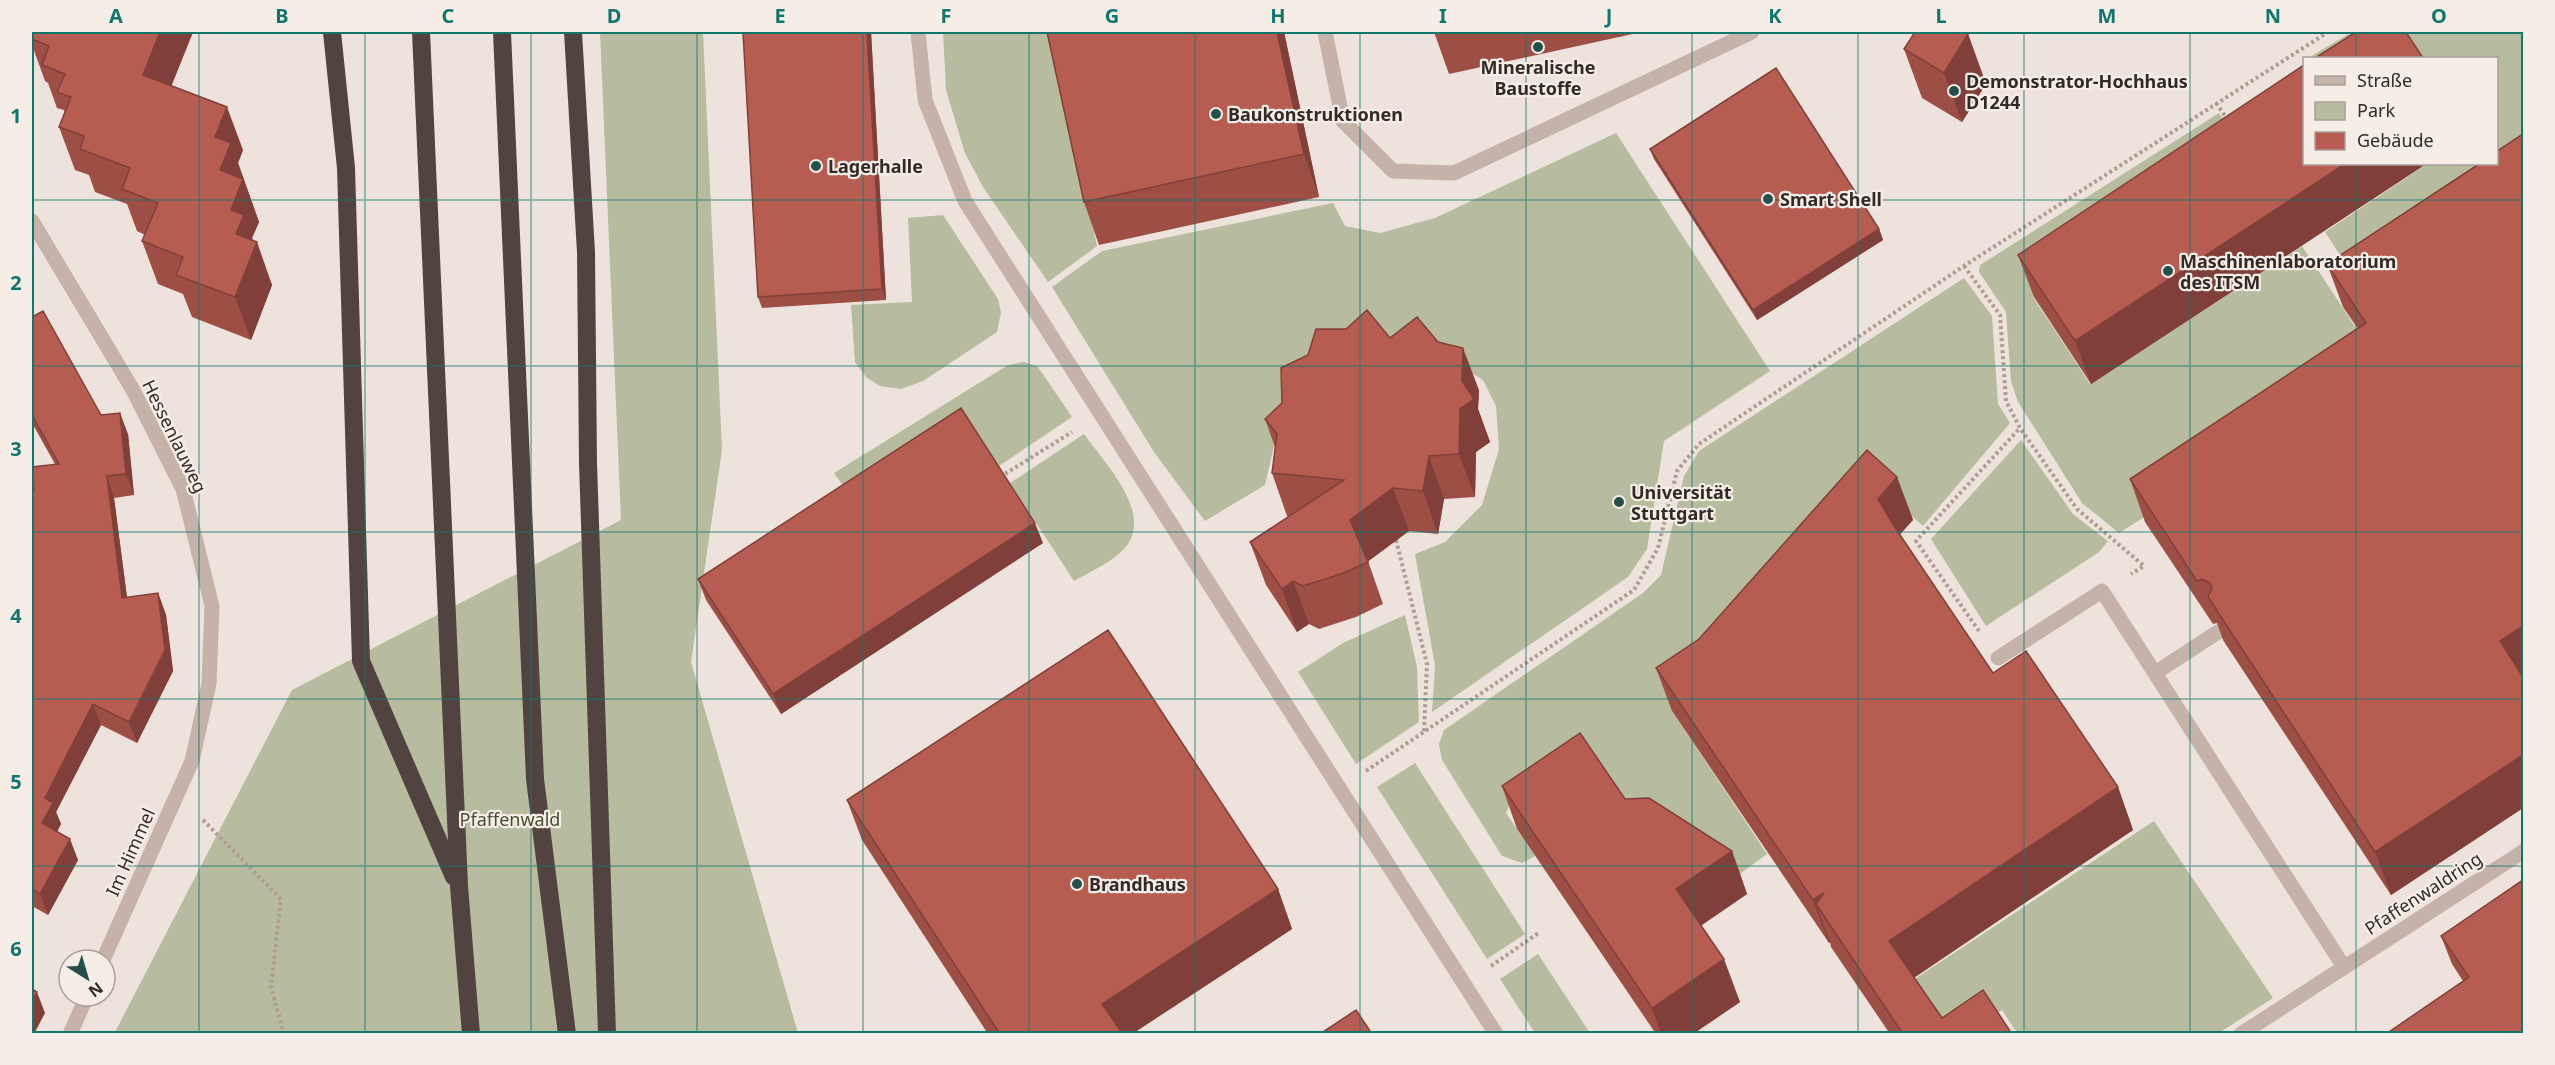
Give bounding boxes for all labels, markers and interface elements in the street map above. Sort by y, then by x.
text: A [109,2,123,29]
text: B [275,2,289,29]
text: C [442,2,455,29]
text: D [607,2,621,29]
text: E [774,2,786,29]
text: F [941,2,951,29]
text: G [1105,2,1119,29]
text: H [1270,2,1286,29]
text: I [1439,2,1447,29]
text: J [1604,2,1612,29]
text: K [1768,2,1782,29]
text: L [1935,2,1947,29]
text: M [2098,2,2116,29]
text: N [2265,2,2281,29]
text: O [2431,2,2447,29]
marker: Mineralische Baustoffe [1531,40,1545,54]
place label: Mineralische Baustoffe [1481,55,1595,100]
legend [2303,57,2498,165]
text: Straße [2357,68,2412,92]
place label: Demonstrator-Hochhaus D1244 [1966,69,2188,114]
marker: Demonstrator-Hochhaus D1244 [1947,84,1961,98]
text: Park [2357,98,2395,122]
text: 1 [10,102,22,129]
place label: Baukonstruktionen [1228,102,1403,126]
marker: Baukonstruktionen [1209,107,1223,121]
text: Gebäude [2357,128,2434,152]
place label: Lagerhalle [828,154,923,178]
marker: Lagerhalle [809,159,823,173]
place label: Smart Shell [1780,187,1882,211]
marker: Smart Shell [1761,192,1775,206]
place label: Maschinenlaboratorium des ITSM [2180,249,2396,294]
marker: Maschinenlaboratorium des ITSM [2161,264,2175,278]
text: 2 [10,269,22,296]
street label: Hessenlauweg [137,375,213,497]
text: 3 [10,435,22,462]
place label: Universität Stuttgart [1631,480,1732,525]
marker: Universität Stuttgart [1612,495,1626,509]
text: 4 [10,602,22,629]
text: 5 [10,768,22,795]
street label: Im Himmel [100,804,160,900]
park label: Pfaffenwald [460,807,560,831]
street label: Pfaffenwaldring [2360,846,2486,940]
place label: Brandhaus [1089,872,1186,896]
marker: Brandhaus [1070,877,1084,891]
text: 6 [10,935,22,962]
north arrow [57,948,117,1008]
text: N [84,977,108,1003]

